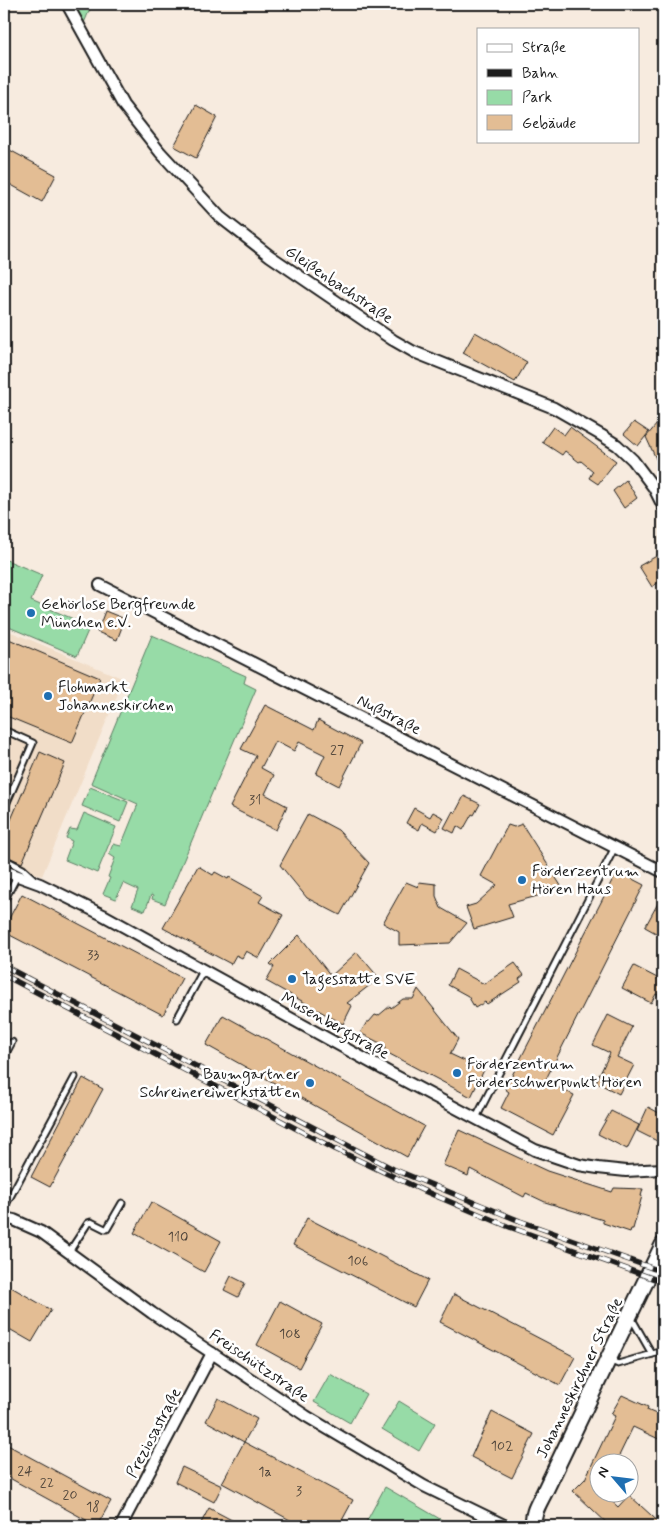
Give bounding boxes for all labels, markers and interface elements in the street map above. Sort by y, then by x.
legend [477,28,640,142]
text: Straße [522,38,566,58]
text: Bahn [522,64,559,84]
text: Park [522,88,552,108]
text: Gebäude [522,114,576,134]
street label: Gleißenbachstraße [281,241,397,329]
place label: Gehörlose Bergfreunde München e.V. [41,594,196,633]
marker: Gehörlose Bergfreunde München e.V. [25,607,37,619]
place label: Flohmarkt Johanneskirchen [58,677,174,716]
marker: Flohmarkt Johanneskirchen [42,690,54,702]
street label: Nußstraße [353,690,425,740]
house number: 27 [330,741,344,759]
house number: 31 [249,791,261,809]
place label: Förderzentrum Hören Haus [532,861,639,900]
marker: Förderzentrum Hören Haus [516,874,528,886]
house number: 33 [87,946,99,964]
place label: Tagesstatte SVE [302,969,416,991]
marker: Tagesstatte SVE [286,973,298,985]
street label: Musenbergstraße [277,988,393,1065]
place label: Förderzentrum Förderschwerpunkt Hören [467,1054,642,1093]
place label: Baumgartner Schreinereiwerkstätten [140,1064,300,1103]
marker: Förderzentrum Förderschwerpunkt Hören [451,1067,463,1079]
marker: Baumgartner Schreinereiwerkstätten [304,1077,316,1089]
house number: 110 [168,1228,188,1246]
house number: 106 [348,1252,368,1270]
street label: Johanneskirchner Straße [532,1294,628,1462]
street label: Freischützstraße [205,1325,313,1407]
house number: 108 [279,1325,301,1343]
street label: Preziosastraße [121,1384,187,1482]
house number: 102 [491,1437,513,1455]
north arrow [590,1452,640,1502]
house number: 24 [17,1462,33,1480]
house number: 1a [258,1463,272,1481]
text: N [593,1464,614,1481]
house number: 22 [40,1474,54,1492]
house number: 3 [296,1482,302,1500]
house number: 20 [63,1486,77,1504]
house number: 18 [86,1498,100,1516]

